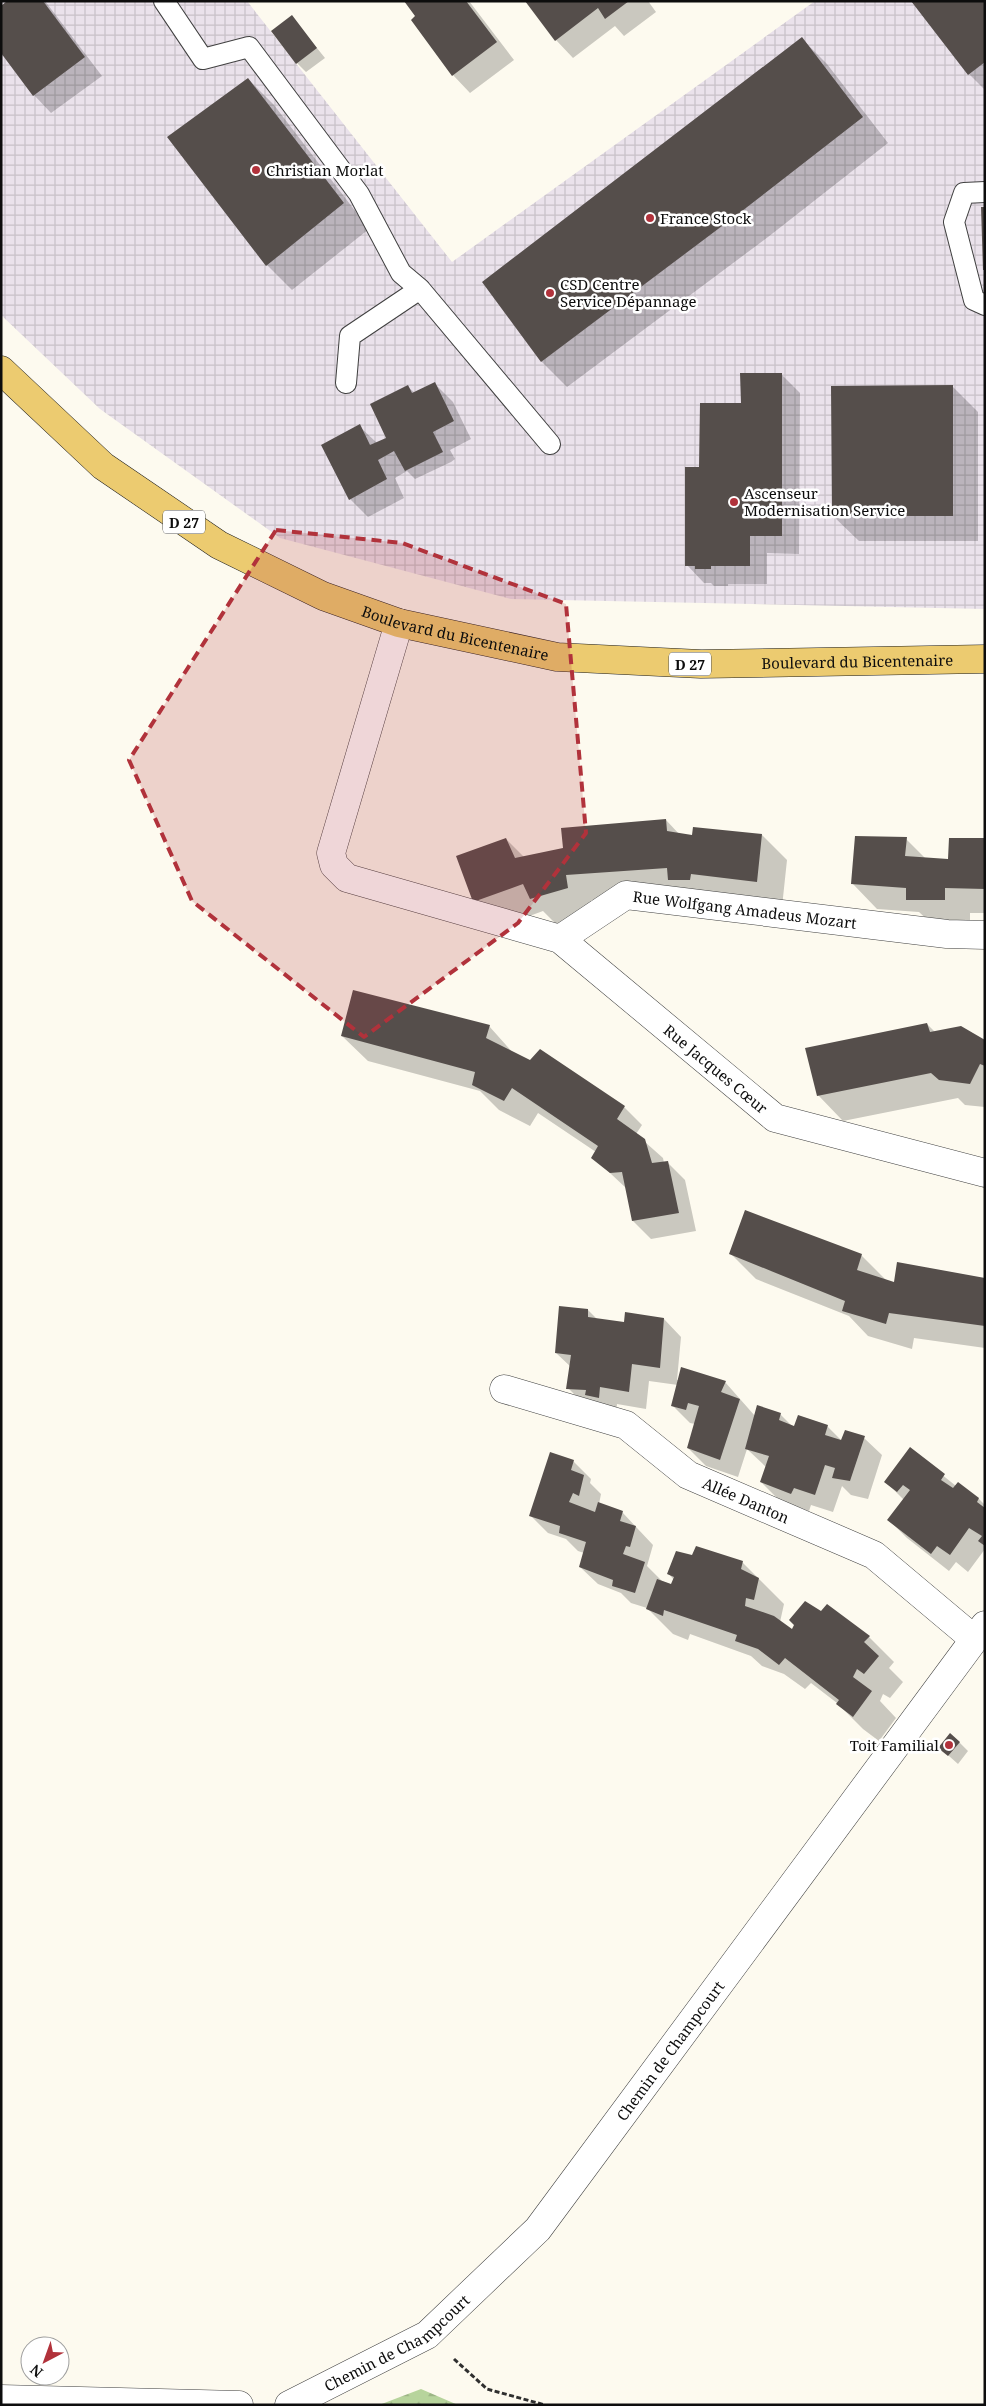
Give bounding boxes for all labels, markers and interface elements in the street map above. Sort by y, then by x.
place label: Christian Morlat [266,160,384,180]
marker: Christian Morlat [250,164,262,176]
place label: France Stock [660,208,752,228]
marker: France Stock [644,212,656,224]
place label: CSD Centre Service Dépannage [560,274,697,311]
marker: CSD Centre Service Dépannage [544,287,556,299]
place label: Ascenseur Modernisation Service [744,483,905,520]
marker: Ascenseur Modernisation Service [728,496,740,508]
road number: D 27 [163,511,205,534]
street label: Boulevard du Bicentenaire [359,601,551,665]
street label: Boulevard du Bicentenaire [761,650,953,673]
road number: D 27 [669,652,711,676]
street label: Rue Wolfgang Amadeus Mozart [632,886,858,933]
street label: Rue Jacques Cœur [660,1020,772,1118]
street label: Allée Danton [700,1472,793,1528]
place label: Toit Familial [850,1735,939,1755]
marker: Toit Familial [943,1739,955,1751]
street label: Chemin de Champcourt [612,1977,728,2125]
street label: Chemin de Champcourt [321,2290,474,2396]
north arrow [20,2336,70,2386]
text: N [26,2360,47,2382]

